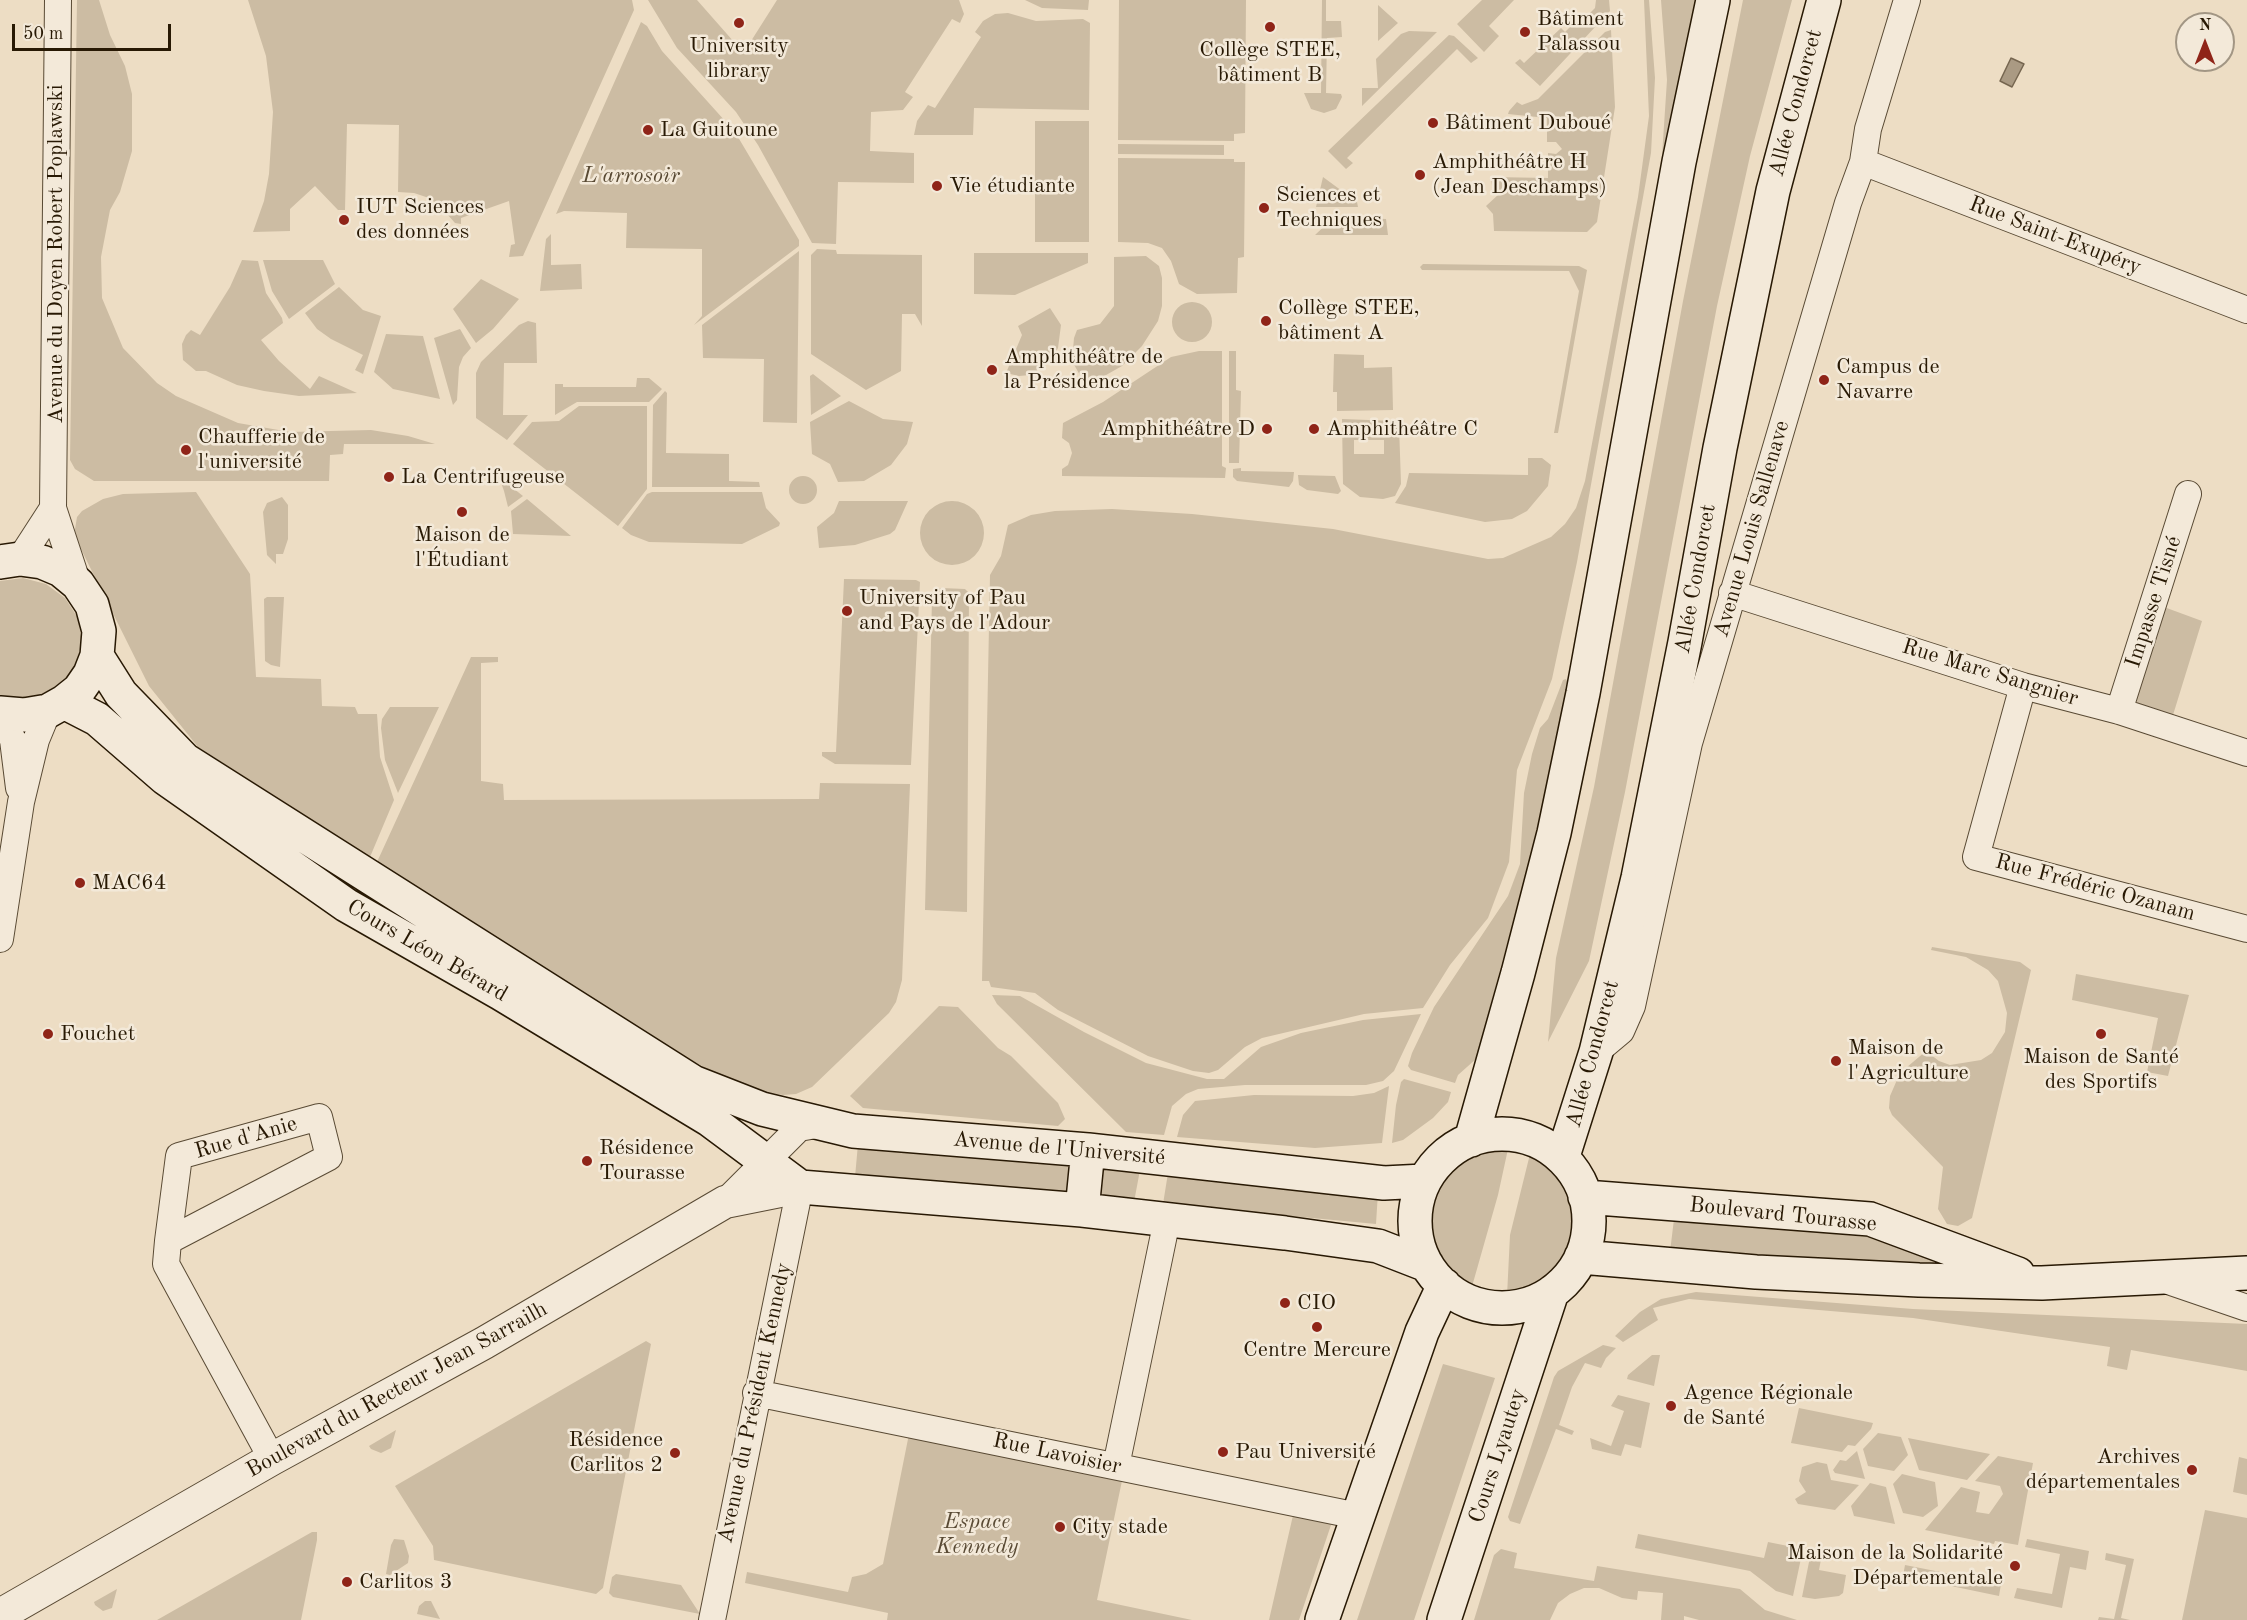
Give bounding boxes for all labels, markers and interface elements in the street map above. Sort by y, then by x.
place label: Bâtiment Palassou [1537,6,1624,57]
scale bar [15,12,174,50]
north arrow [2175,12,2235,72]
marker: University library [732,16,746,30]
text: N [2199,18,2211,34]
marker: Collège STEE, bâtiment B [1263,20,1277,34]
text: 50 m [23,25,63,43]
marker: Bâtiment Palassou [1518,25,1532,39]
street label: Allée Condorcet [1764,26,1828,180]
place label: University library [689,33,789,84]
place label: Collège STEE, bâtiment B [1199,37,1341,88]
street label: Avenue du Doyen Robert Poplawski [43,84,69,424]
place label: Bâtiment Duboué [1445,110,1611,136]
marker: Bâtiment Duboué [1426,116,1440,130]
place label: La Guitoune [660,117,778,143]
marker: La Guitoune [641,123,655,137]
place label: Amphithéâtre H (Jean Deschamps) [1432,149,1607,200]
park label: L'arrosoir [582,163,680,189]
marker: Amphithéâtre H (Jean Deschamps) [1413,168,1427,182]
place label: Vie étudiante [949,173,1075,199]
marker: Vie étudiante [930,179,944,193]
place label: Sciences et Techniques [1276,182,1382,234]
street label: Rue Saint-Exupéry [1965,191,2145,281]
place label: IUT Sciences des données [356,194,484,246]
marker: Sciences et Techniques [1257,201,1271,215]
marker: IUT Sciences des données [337,213,351,227]
place label: Collège STEE, bâtiment A [1278,295,1420,346]
marker: Collège STEE, bâtiment A [1259,314,1273,328]
place label: Amphithéâtre de la Présidence [1004,344,1163,396]
place label: Campus de Navarre [1836,354,1940,406]
marker: Amphithéâtre de la Présidence [985,363,999,377]
marker: Campus de Navarre [1817,373,1831,387]
place label: Amphithéâtre D [1101,416,1255,442]
place label: Amphithéâtre C [1326,416,1478,442]
street label: Avenue Louis Sallenave [1708,418,1796,640]
marker: Amphithéâtre D [1260,422,1274,436]
marker: Amphithéâtre C [1307,422,1321,436]
place label: Chaufferie de l'université [198,424,325,476]
marker: Chaufferie de l'université [179,443,193,457]
place label: La Centrifugeuse [401,464,565,490]
marker: La Centrifugeuse [382,470,396,484]
street label: Allée Condorcet [1670,502,1722,656]
marker: Maison de l'Étudiant [455,505,469,519]
place label: Maison de l'Étudiant [414,522,510,574]
street label: Impasse Tisné [2120,533,2188,671]
place label: University of Pau and Pays de l'Adour [859,585,1050,636]
marker: University of Pau and Pays de l'Adour [840,604,854,618]
street label: Rue Marc Sangnier [1899,634,2081,712]
street label: Rue Frédéric Ozanam [1992,849,2198,927]
place label: MAC64 [92,870,166,896]
marker: MAC64 [73,876,87,890]
street label: Cours Léon Bérard [342,894,512,1008]
street label: Allée Condorcet [1561,977,1625,1131]
place label: Fouchet [60,1021,135,1047]
marker: Fouchet [41,1027,55,1041]
marker: Maison de Santé des Sportifs [2094,1027,2108,1041]
place label: Maison de l'Agriculture [1848,1035,1969,1086]
place label: Maison de Santé des Sportifs [2023,1044,2179,1096]
marker: Maison de l'Agriculture [1829,1054,1843,1068]
street label: Rue d'Anie [192,1111,300,1165]
street label: Avenue de l'Université [952,1127,1166,1171]
place label: Résidence Tourasse [599,1135,694,1186]
marker: Résidence Tourasse [580,1154,594,1168]
street label: Boulevard Tourasse [1688,1192,1878,1238]
street label: Avenue du Président Kennedy [712,1260,798,1546]
place label: CIO [1297,1290,1336,1316]
street label: Boulevard du Recteur Jean Sarrailh [242,1296,552,1484]
marker: CIO [1278,1296,1292,1310]
marker: Centre Mercure [1310,1320,1324,1334]
place label: Centre Mercure [1243,1337,1391,1363]
place label: Agence Régionale de Santé [1683,1380,1853,1432]
street label: Cours Lyautey [1464,1385,1532,1527]
marker: Agence Régionale de Santé [1664,1399,1678,1413]
place label: Résidence Carlitos 2 [568,1427,663,1478]
street label: Rue Lavoisier [990,1427,1124,1481]
place label: Pau Université [1235,1439,1376,1465]
place label: Archives départementales [2026,1444,2180,1496]
marker: Pau Université [1216,1445,1230,1459]
marker: Résidence Carlitos 2 [668,1446,682,1460]
marker: Archives départementales [2185,1463,2199,1477]
park label: Espace Kennedy [936,1509,1018,1560]
place label: City stade [1072,1514,1168,1540]
marker: City stade [1053,1520,1067,1534]
place label: Maison de la Solidarité Départementale [1787,1540,2003,1592]
marker: Maison de la Solidarité Départementale [2008,1559,2022,1573]
place label: Carlitos 3 [359,1569,453,1595]
marker: Carlitos 3 [340,1575,354,1589]

